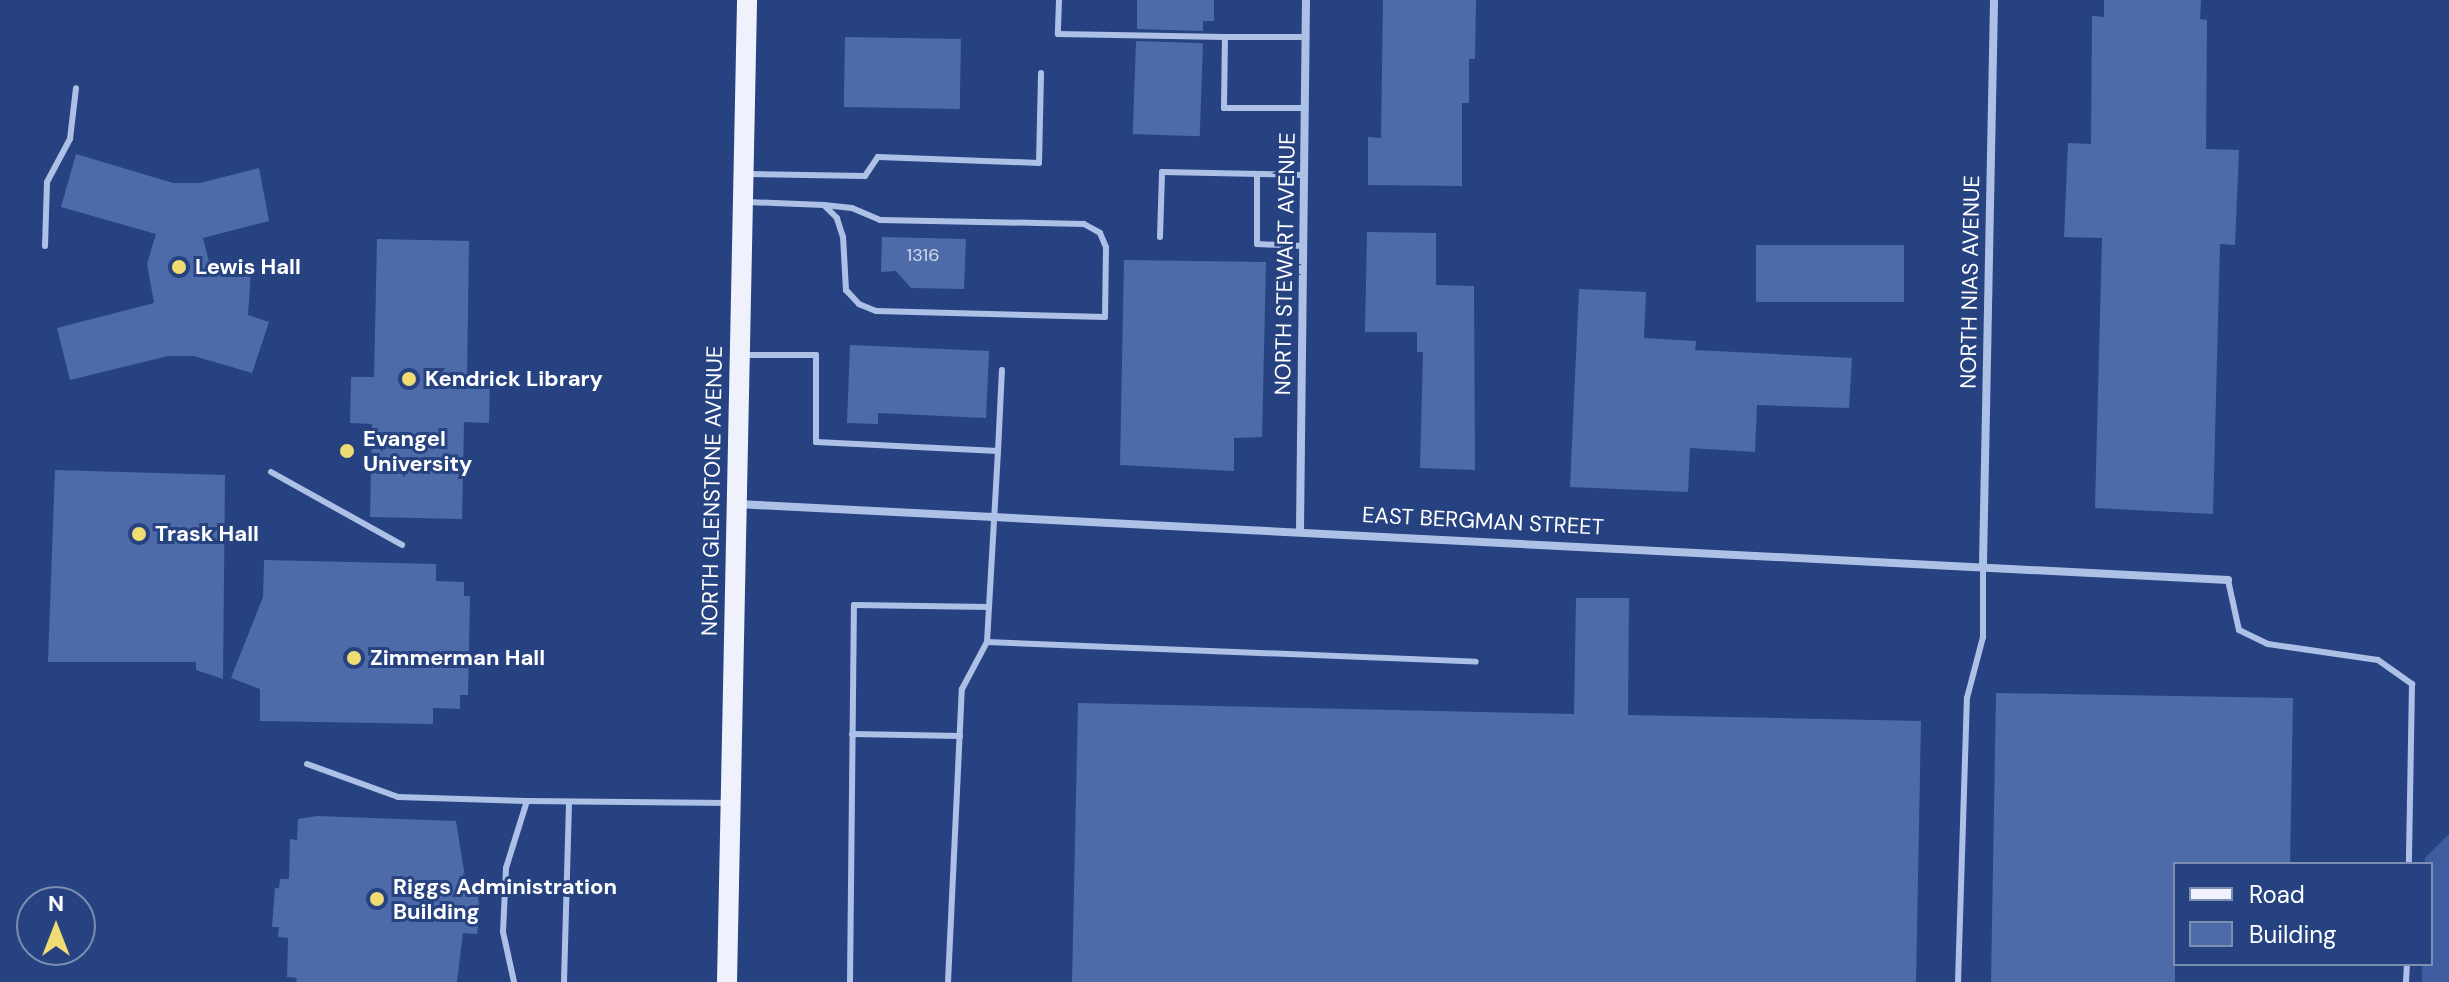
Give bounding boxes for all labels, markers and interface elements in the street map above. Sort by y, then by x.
street label: NORTH STEWART AVENUE [1270,132,1300,396]
street label: NORTH NIAS AVENUE [1955,175,1985,389]
house number: 1316 [907,244,939,266]
place label: Lewis Hall [195,254,301,280]
marker: Lewis Hall [170,258,188,276]
street label: NORTH GLENSTONE AVENUE [696,346,728,636]
place label: Kendrick Library [425,366,603,392]
marker: Kendrick Library [400,370,418,388]
place label: Evangel University [363,425,472,476]
marker: Evangel University [338,442,356,460]
street label: EAST BERGMAN STREET [1361,501,1605,541]
place label: Trask Hall [155,521,259,547]
marker: Trask Hall [130,525,148,543]
place label: Zimmerman Hall [370,645,545,671]
marker: Zimmerman Hall [345,649,363,667]
legend [2173,862,2433,966]
place label: Riggs Administration Building [393,873,617,924]
text: Road [2249,879,2305,910]
north arrow [16,886,96,966]
text: N [48,889,64,918]
marker: Riggs Administration Building [368,890,386,908]
text: Building [2249,919,2336,950]

